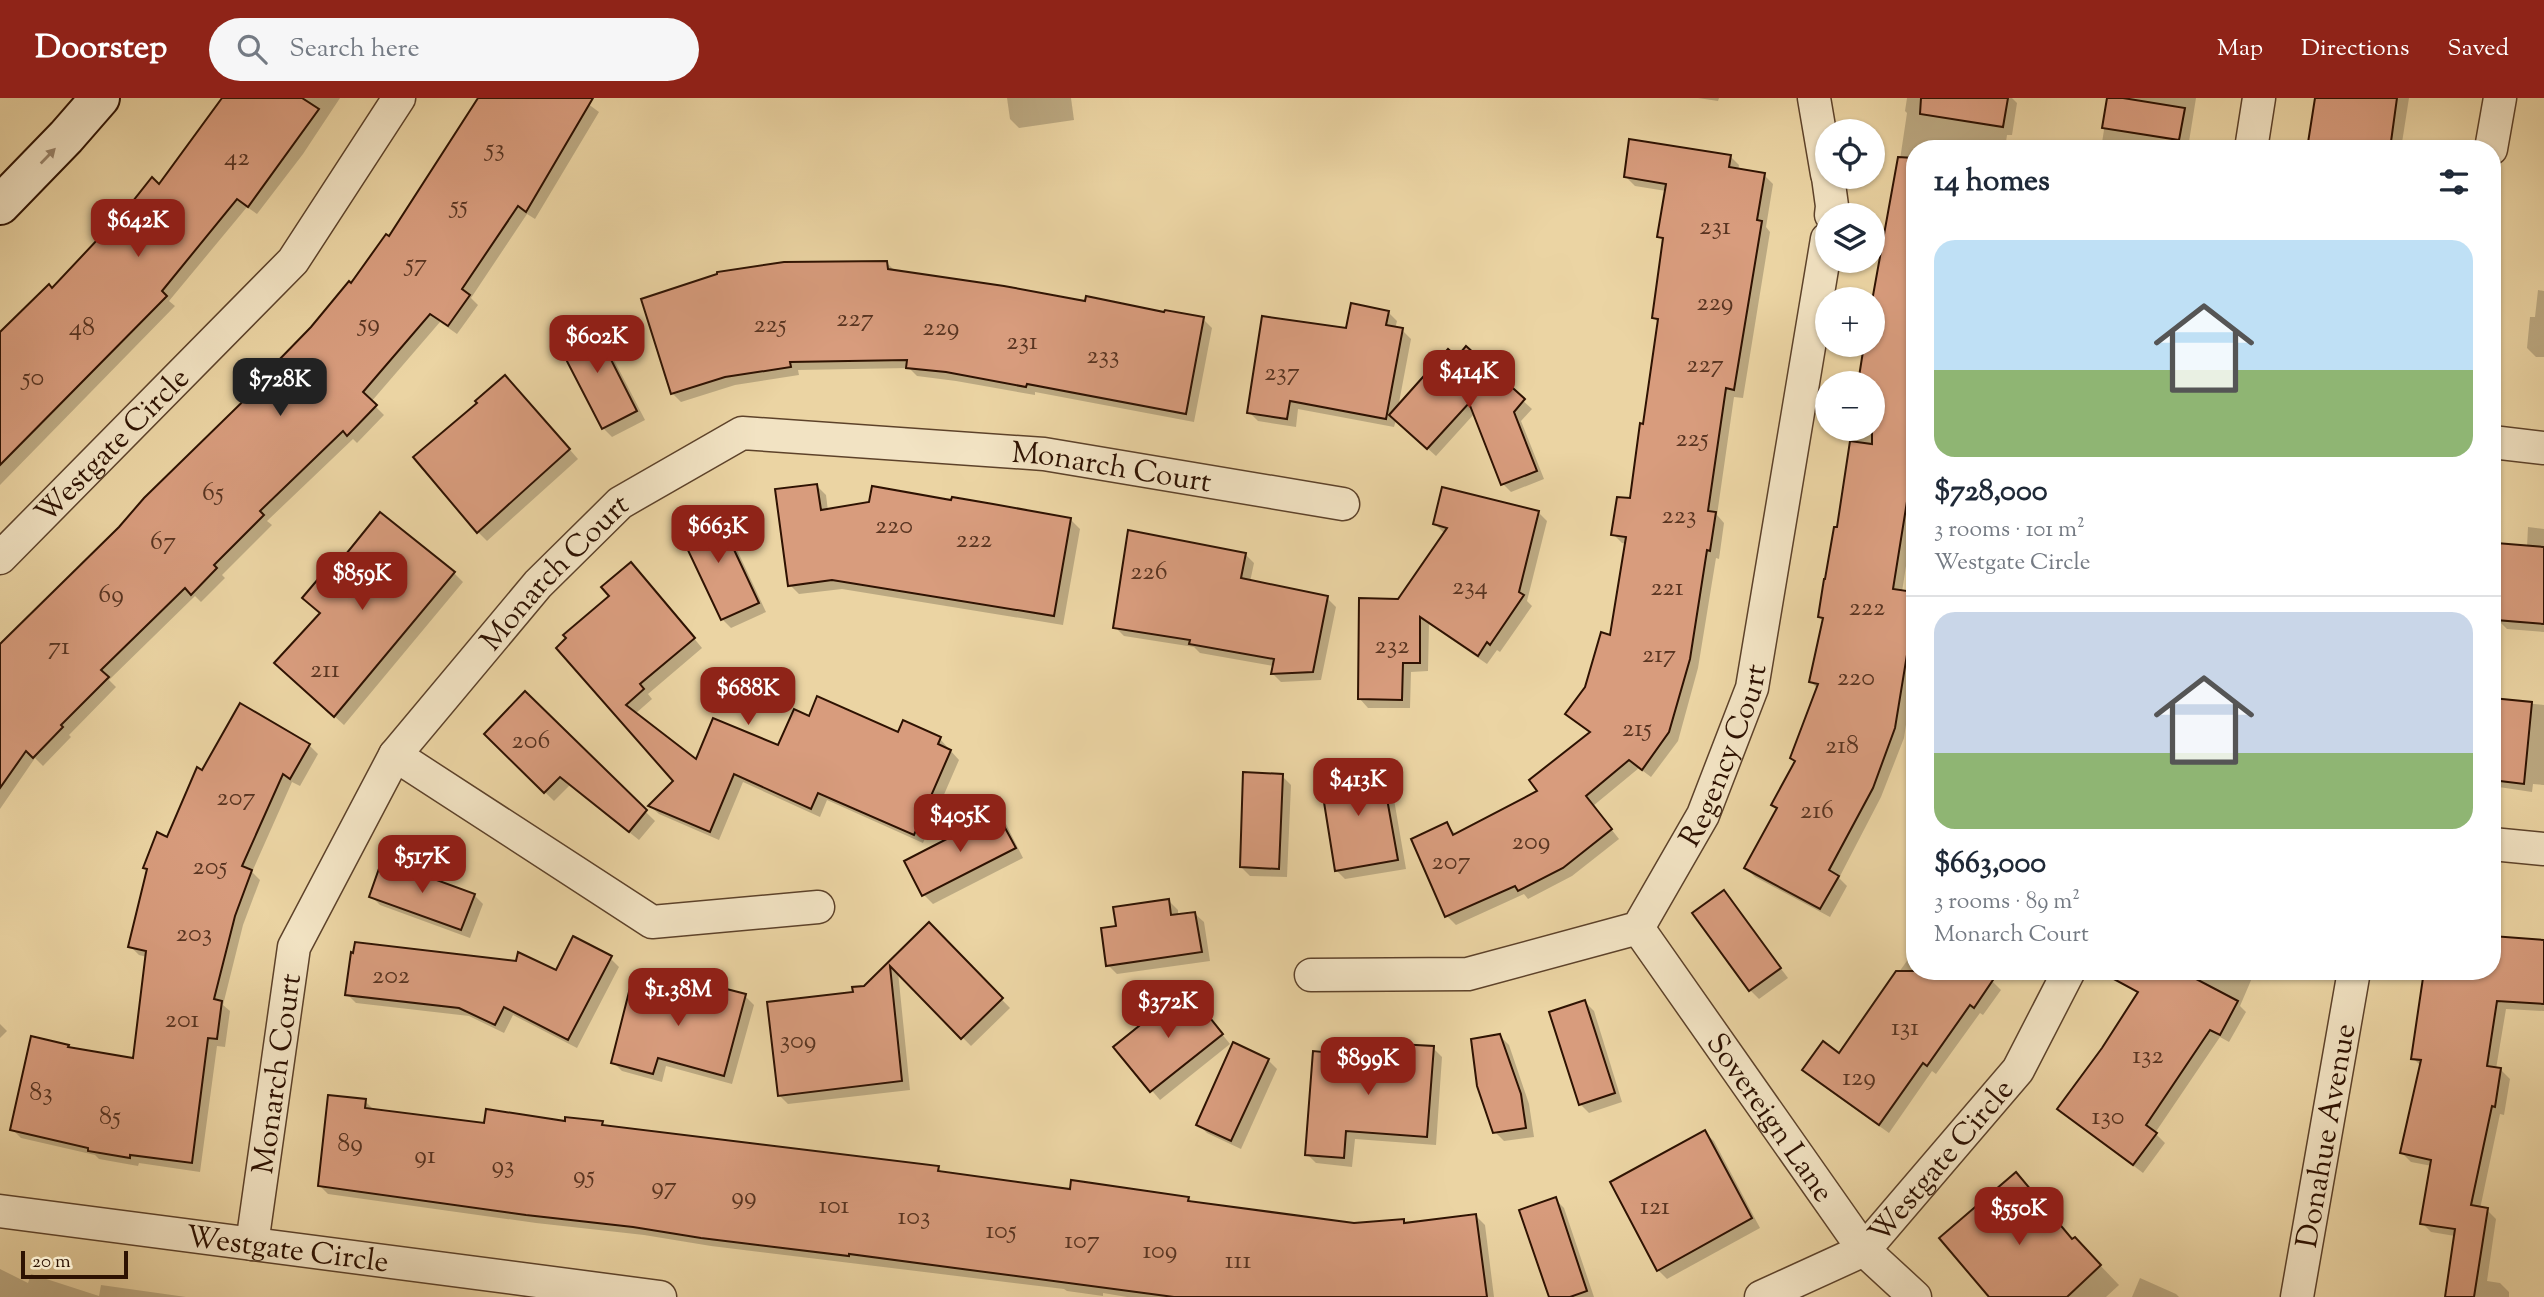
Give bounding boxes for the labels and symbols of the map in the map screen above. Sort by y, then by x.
house number: 53 [483,131,505,168]
house number: 42 [224,140,250,177]
one-way arrow [39,148,56,165]
house number: 55 [448,188,468,225]
pin: $642K [89,200,187,259]
house number: 231 [1699,209,1731,246]
house number: 57 [403,246,427,283]
house number: 229 [1697,285,1733,322]
house number: 227 [836,301,874,338]
house number: 59 [356,306,380,343]
house number: 225 [753,307,787,344]
house number: 48 [69,310,95,347]
house number: 229 [923,310,959,347]
pin: $602K [548,316,646,375]
house number: 231 [1006,324,1038,361]
house number: 233 [1086,338,1120,375]
house number: 227 [1686,347,1724,384]
pin: $414K [1420,350,1518,410]
house number: 237 [1264,355,1300,392]
pin: $728K [231,358,329,418]
street label: Westgate Circle [26,359,200,534]
house number: 50 [20,360,44,397]
house number: 225 [1675,421,1709,458]
street label: Monarch Court [1010,433,1214,506]
house number: 65 [202,475,224,512]
street label: Monarch Court [472,484,637,661]
house number: 223 [1662,498,1696,535]
pin: $663K [669,505,767,565]
house number: 220 [875,508,913,545]
house number: 222 [956,522,992,559]
house number: 67 [150,524,176,561]
pin: $859K [313,552,411,612]
house number: 226 [1130,554,1168,591]
house number: 234 [1452,569,1488,606]
house number: 221 [1650,570,1684,607]
house number: 69 [98,577,124,614]
house number: 222 [1849,590,1885,627]
house number: 232 [1375,628,1409,665]
house number: 71 [48,629,70,666]
house number: 217 [1642,637,1676,674]
house number: 211 [310,652,340,689]
house number: 220 [1837,660,1875,697]
street label: Regency Court [1670,661,1780,856]
pin: $688K [699,668,797,727]
house number: 215 [1622,711,1652,748]
house number: 206 [512,723,550,760]
house number: 218 [1825,728,1859,765]
pin: $413K [1309,758,1407,818]
house number: 207 [217,780,255,817]
house number: 216 [1800,793,1834,830]
pin: $405K [911,794,1009,854]
house number: 209 [1512,824,1550,861]
pin: $517K [373,836,471,895]
house number: 207 [1432,844,1470,881]
house number: 205 [193,849,228,886]
house number: 203 [176,916,212,953]
house number: 202 [372,958,410,995]
pin: $1.38M [621,968,735,1028]
street label: Monarch Court [243,971,314,1177]
pin: $372K [1119,981,1217,1040]
house number: 201 [165,1002,199,1039]
house number: 131 [1891,1010,1919,1047]
street label: Donahue Avenue [2287,1020,2368,1251]
house number: 309 [780,1023,816,1060]
street label: Sovereign Lane [1694,1025,1843,1212]
pin: $899K [1319,1038,1417,1097]
house number: 132 [2132,1038,2164,1075]
house number: 129 [1842,1060,1876,1097]
street label: Westgate Circle [1860,1071,2025,1254]
house number: 83 [29,1075,53,1112]
house number: 85 [99,1099,121,1136]
house number: 130 [2092,1099,2124,1136]
house number: 89 [337,1126,363,1163]
house number: 91 [414,1138,436,1175]
house number: 93 [491,1148,515,1185]
house number: 95 [573,1158,595,1195]
house number: 97 [651,1169,677,1206]
house number: 99 [731,1179,757,1216]
house number: 101 [819,1188,850,1225]
pin: $550K [1970,1188,2068,1247]
house number: 121 [1640,1189,1670,1226]
house number: 103 [898,1199,930,1236]
house number: 105 [985,1213,1017,1250]
street label: Westgate Circle [183,1216,391,1285]
house number: 107 [1064,1223,1100,1260]
house number: 109 [1143,1233,1177,1270]
house number: 111 [1225,1243,1251,1280]
scale bar [21,1248,128,1280]

